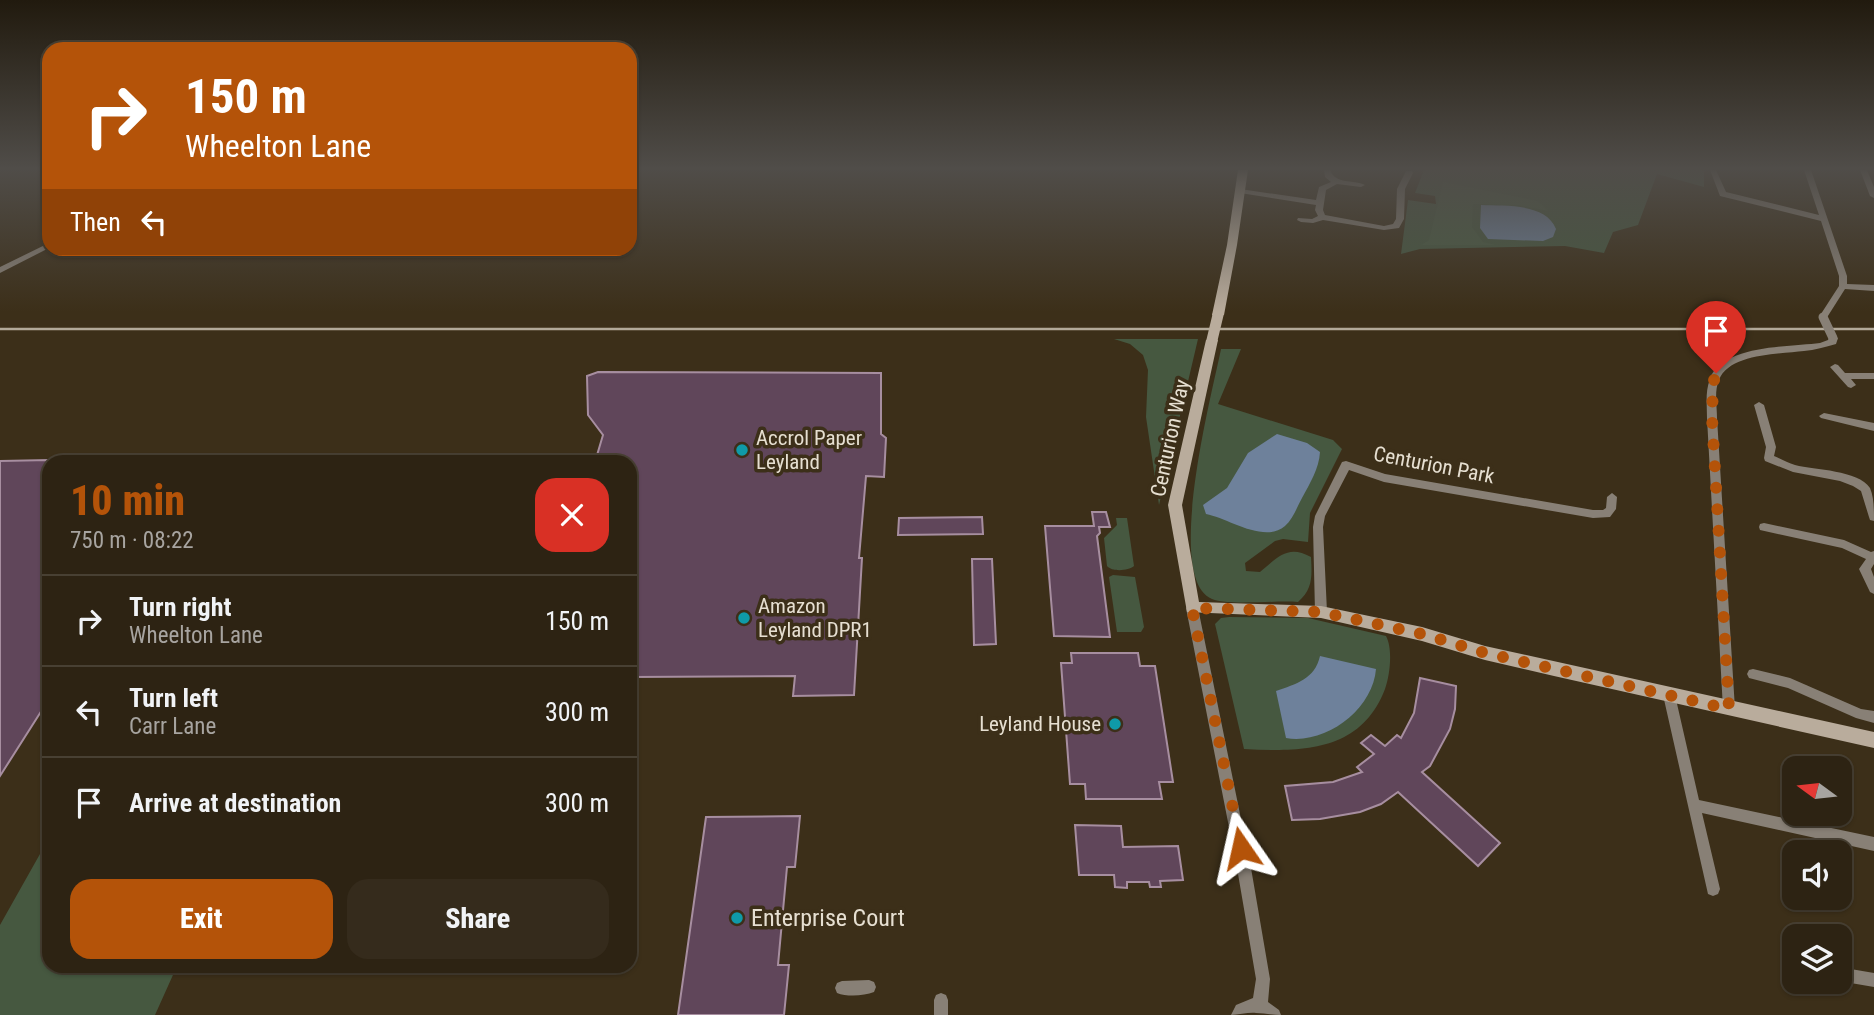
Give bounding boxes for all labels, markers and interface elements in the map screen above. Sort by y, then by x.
text: 150 m [185,68,307,125]
icon: right [70,70,161,161]
text: Wheelton Lane [185,127,371,165]
icon: left [135,203,173,241]
text: Then [70,207,121,237]
pin [1686,301,1746,373]
icon: arrive [1697,312,1735,350]
street label: Centurion Way [1146,377,1194,499]
place label: Accrol Paper Leyland [756,426,862,474]
marker: Accrol Paper Leyland [734,442,750,458]
street label: Centurion Park [1372,442,1497,489]
text: 10 min [70,476,185,525]
button: close [535,478,609,552]
text: 750 m · 08:22 [70,527,194,554]
text: Turn right [129,592,231,622]
place label: Amazon Leyland DPR1 [758,594,872,642]
icon: right [70,602,108,640]
text: 150 m [545,606,609,636]
marker: Amazon Leyland DPR1 [736,610,752,626]
text: Wheelton Lane [129,622,263,649]
text: Turn left [129,683,218,713]
icon: left [70,693,108,731]
text: 300 m [545,697,609,727]
place label: Leyland House [979,712,1101,736]
text: Carr Lane [129,713,216,740]
marker: Leyland House [1107,716,1123,732]
north arrow [1782,756,1852,826]
map controls [1782,756,1852,994]
icon: arrive [70,784,108,822]
text: Arrive at destination [129,788,341,818]
text: 300 m [545,788,609,818]
position arrow [1204,811,1278,885]
button: sound [1782,840,1852,910]
button: Exit [70,879,333,959]
button: Share [347,879,609,959]
place label: Enterprise Court [751,904,905,932]
marker: Enterprise Court [729,910,745,926]
button: layers [1782,924,1852,994]

